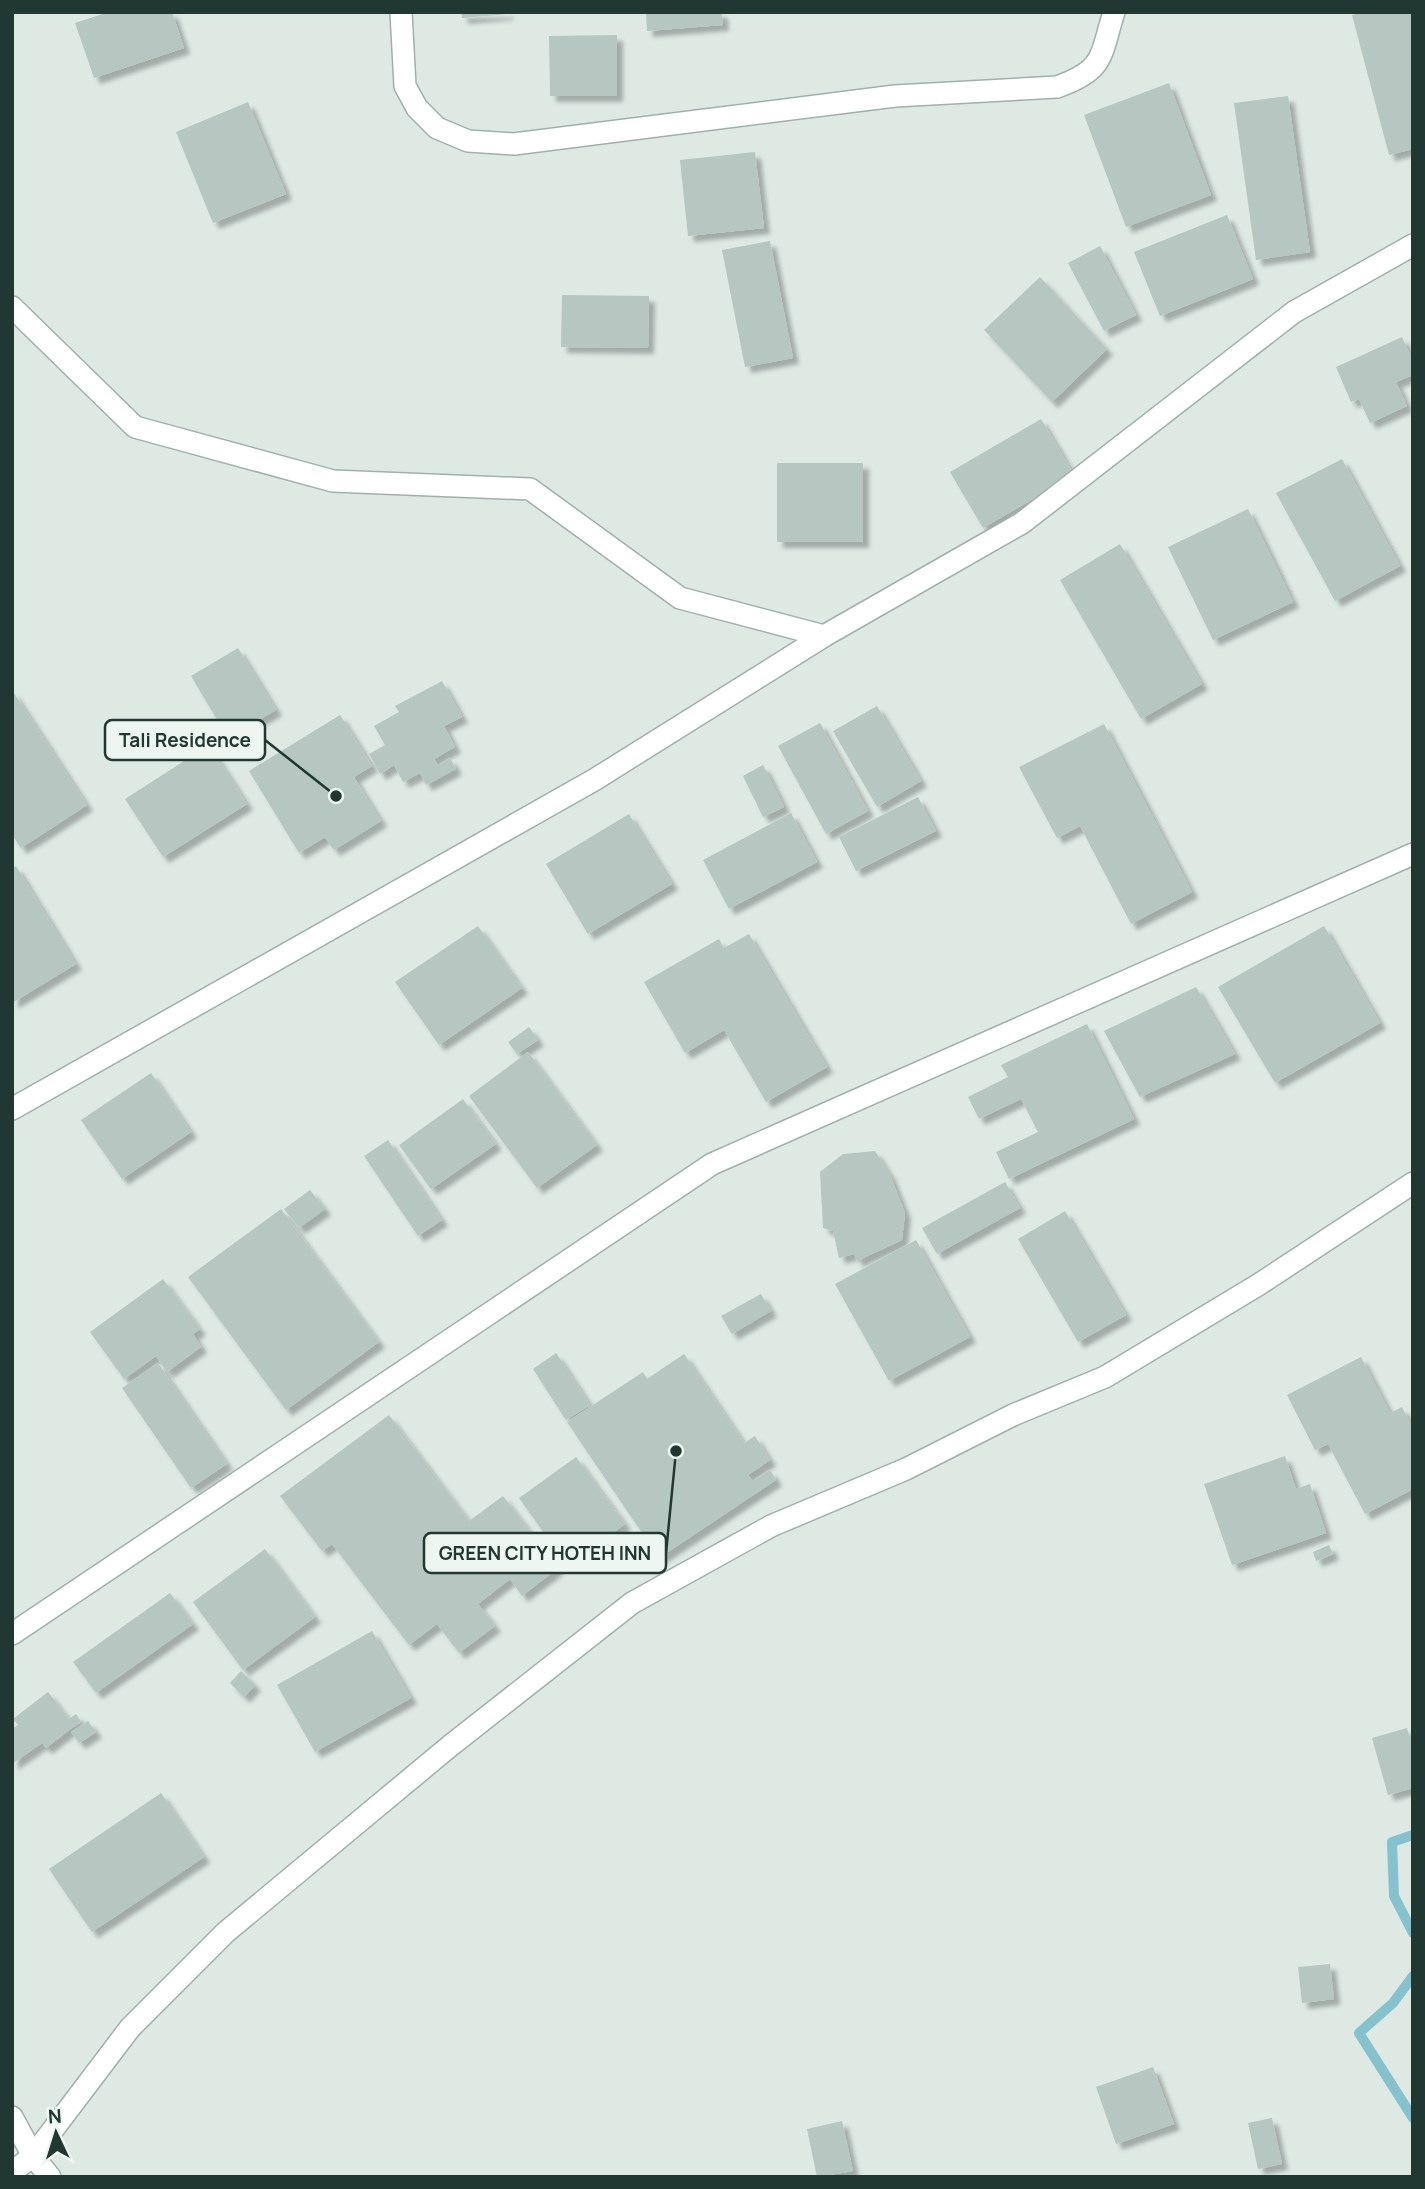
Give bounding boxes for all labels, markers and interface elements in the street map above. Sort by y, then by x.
callout: Tali Residence [105,720,265,760]
text: Tali Residence [119,727,251,753]
callout: GREEN CITY HOTEH INN [424,1533,666,1573]
text: GREEN CITY HOTEH INN [439,1540,651,1566]
north arrow [21,2098,91,2168]
text: N [47,2103,63,2129]

